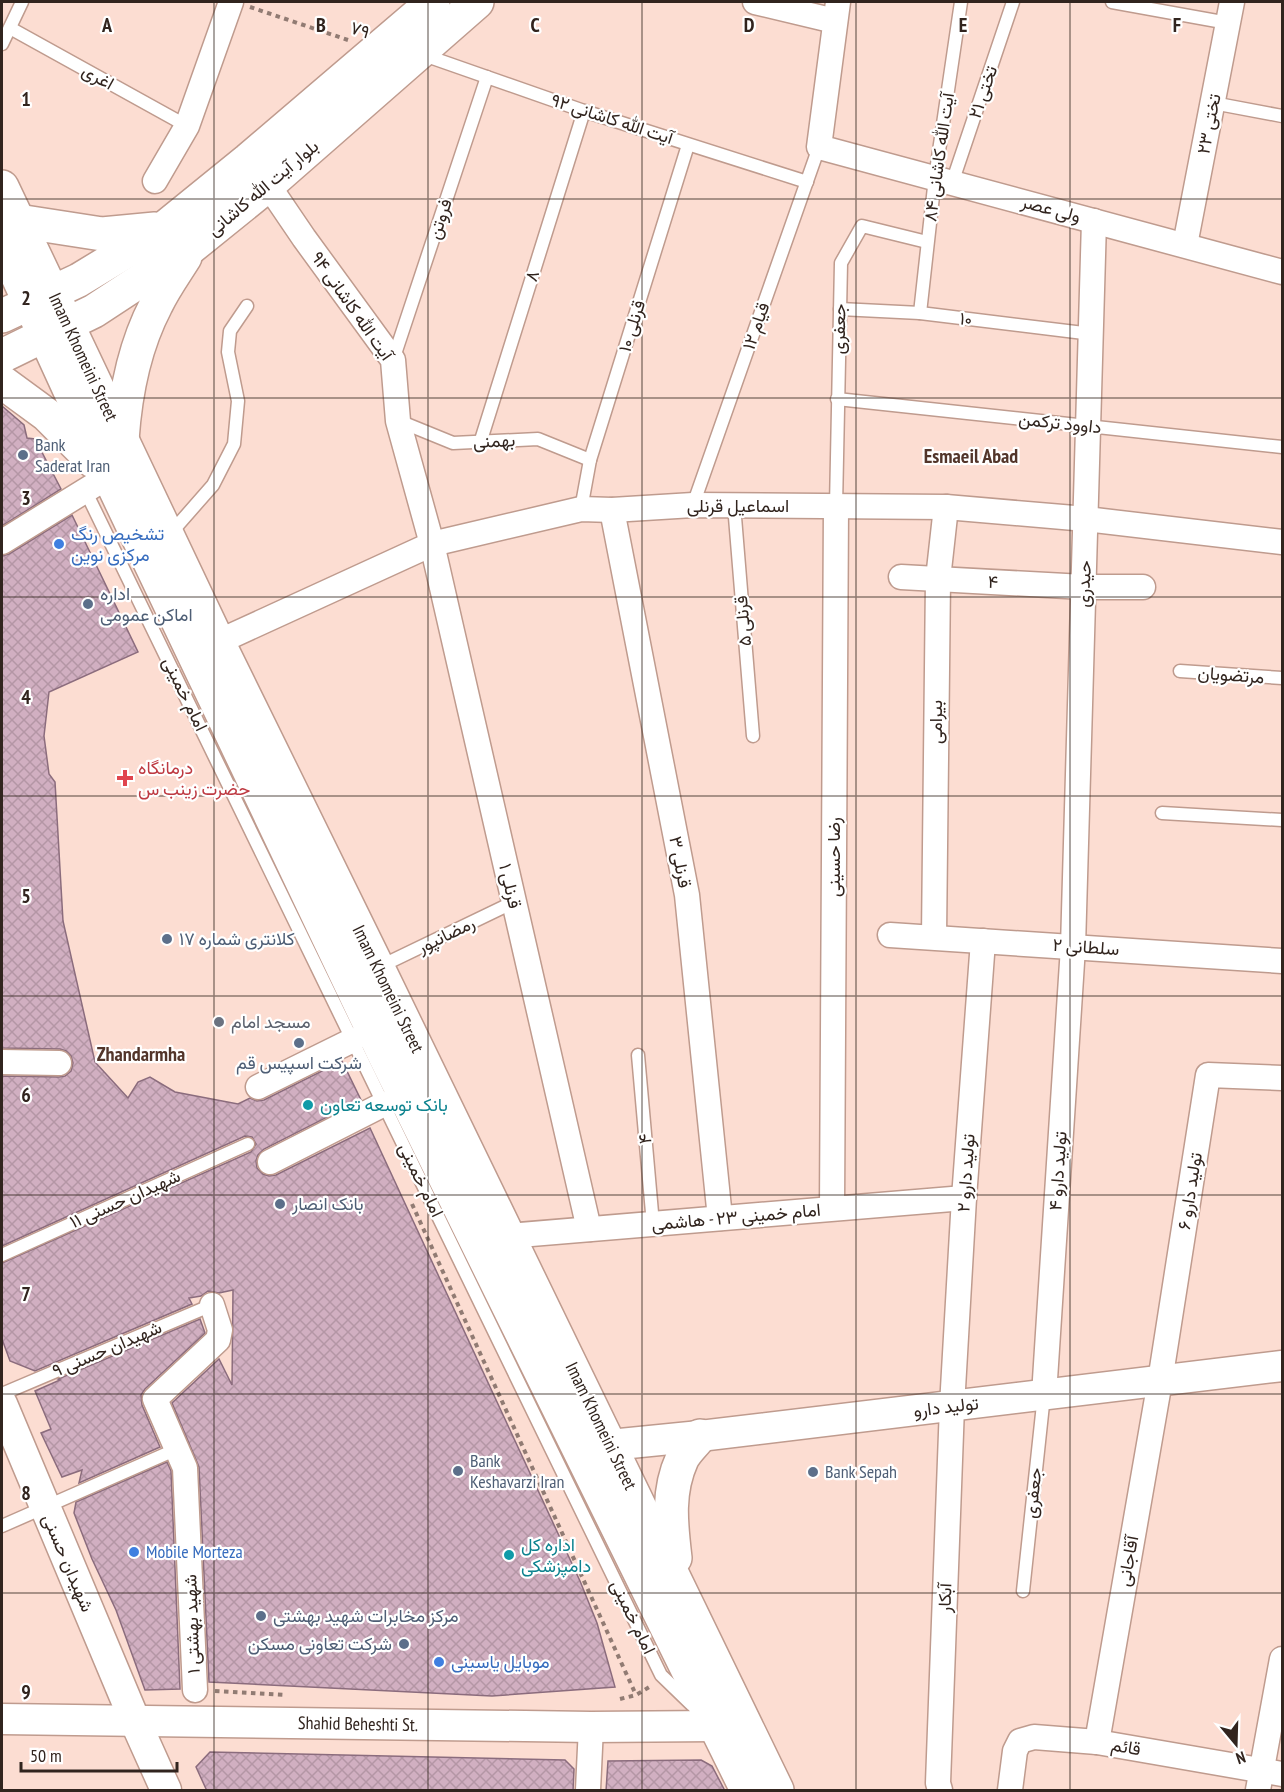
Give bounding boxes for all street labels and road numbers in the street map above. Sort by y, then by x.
street label: ۷۹ [347,16,373,43]
street label: اغری [78,58,118,95]
street label: تختی ۲۱ [963,62,1002,121]
street label: آیت الله کاشانی ۹۲ [548,88,678,150]
street label: آیت الله کاشانی ۸۴ [918,89,959,223]
street label: تختی ۲۳ [1191,92,1226,156]
street label: بلوار آیت الله کاشانی [202,134,323,241]
street label: ولی عصر [1018,189,1083,227]
street label: فروتن [422,196,457,242]
street label: آیت الله کاشانی ۹۴ [306,247,400,366]
street label: ۸ [519,267,544,284]
street label: Imam Khomeini Street [44,289,123,425]
street label: قرنلی ۱۰ [613,297,650,355]
street label: ۱۲ قیام [737,299,775,353]
street label: جعفری [827,303,850,355]
street label: ۱۰ [958,306,974,331]
street label: داوود ترکمن [1017,407,1103,438]
street label: بهمنی [472,428,516,453]
street label: اسماعیل قرنلی [687,494,789,517]
street label: حیدری [1071,560,1096,608]
street label: ۴ [987,570,999,593]
street label: قرنلی ۵ [729,595,756,647]
street label: امام خمینی [157,653,213,735]
street label: مرتضویان [1197,661,1265,688]
street label: بیرامی [924,700,947,744]
street label: رضا حسینی [822,817,845,897]
street label: قرنلی ۳ [664,834,697,890]
street label: قرنلی ۱ [494,861,527,911]
street label: رمضانپور [412,911,479,960]
street label: Imam Khomeini Street [348,921,429,1056]
street label: ۲ سلطانی [1052,933,1120,960]
street label: تولید دارو ۴ [1043,1131,1072,1211]
street label: ۴ [633,1133,656,1145]
street label: تولید دارو ۲ [951,1133,980,1213]
street label: امام خمینی [393,1139,449,1221]
street label: تولید دارو ۶ [1172,1151,1207,1231]
street label: شهیدان حسنی ۱۱ [66,1164,184,1233]
street label: امام خمینی ۲۳ - هاشمی [650,1198,822,1236]
street label: شهیدان حسنی ۹ [48,1315,165,1382]
street label: Imam Khomeini Street [561,1358,642,1493]
street label: تولید دارو [912,1391,980,1422]
street label: جعفری [1018,1466,1047,1519]
street label: شهیدان حسنی [37,1510,99,1615]
street label: آقاجانی [1112,1532,1144,1588]
street label: شهید بهشتی ۱ [178,1574,205,1674]
street label: امام خمینی [605,1576,661,1658]
street label: آبکار [932,1581,957,1614]
street label: Shahid Beheshti St. [298,1711,418,1736]
street label: قائم [1109,1733,1143,1761]

